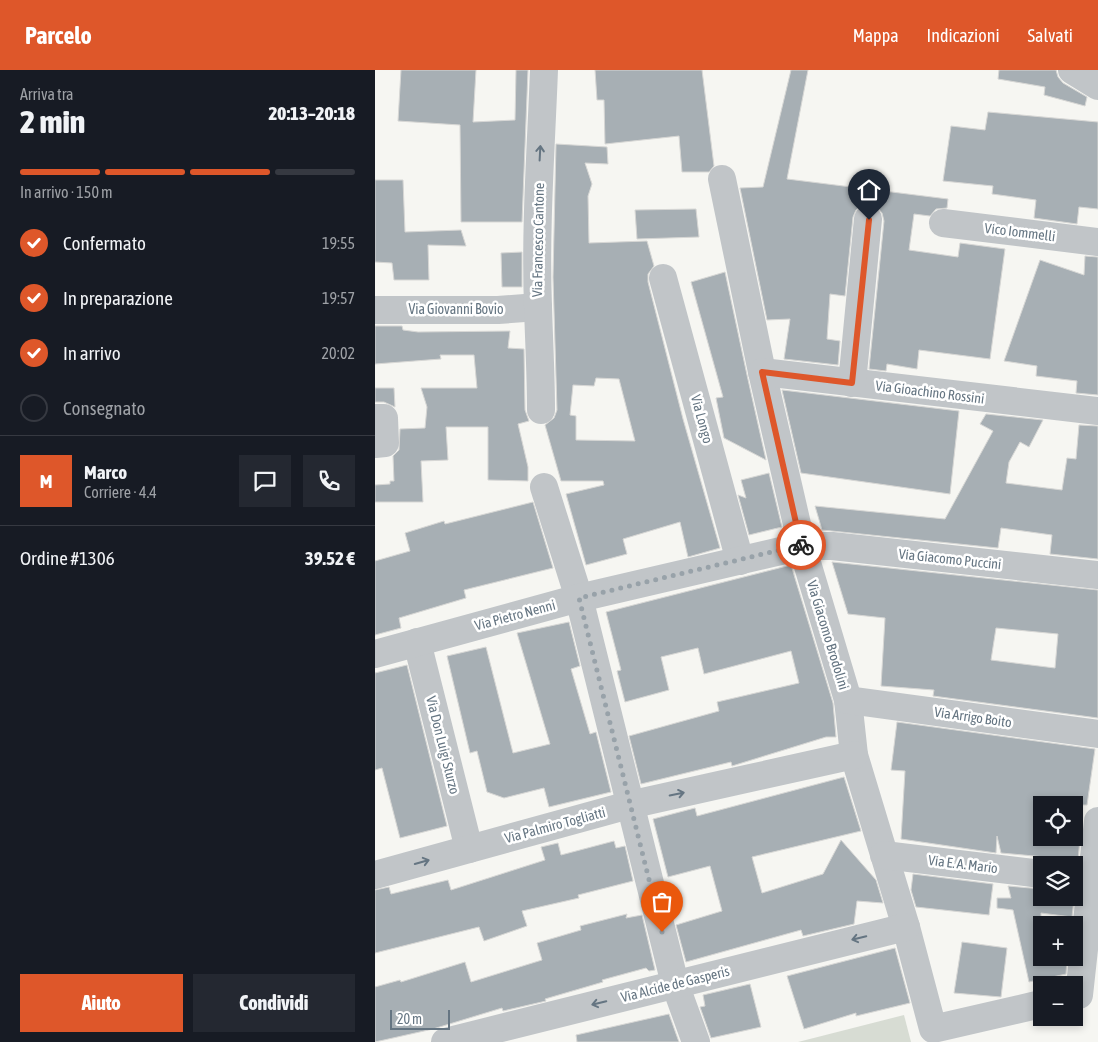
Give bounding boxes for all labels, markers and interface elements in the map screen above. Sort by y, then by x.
text: Parcelo [25,22,92,49]
text: Mappa [853,25,899,46]
text: Indicazioni [927,25,1000,46]
text: Salvati [1028,25,1073,46]
text: Arriva tra [20,85,73,103]
text: 20:13–20:18 [268,102,355,124]
text: 2 min [20,103,85,140]
one-way arrow [535,146,544,162]
pin [848,169,890,220]
icon: home [855,176,883,204]
text: In arrivo · 150 m [20,183,113,201]
street label: Via Francesco Cantone [529,183,547,297]
street label: Vico Iommelli [984,220,1056,244]
icon: check [20,229,48,257]
text: Confermato [63,232,146,254]
text: 19:55 [322,234,355,252]
icon: check [20,284,48,312]
text: In preparazione [63,287,173,309]
text: 19:57 [322,289,355,307]
street label: Via Giovanni Bovio [408,301,504,317]
icon: check [20,339,48,367]
text: In arrivo [63,342,121,364]
text: 20:02 [321,344,355,362]
street label: Via Gioachino Rossini [875,377,985,407]
street label: Via Longo [688,393,716,445]
text: Consegnato [63,397,145,419]
button: chat [239,455,291,507]
button: phone [303,455,355,507]
text: Marco [84,461,127,483]
text: M [40,470,52,492]
text: Corriere · 4.4 [84,483,157,501]
courier [776,520,826,570]
icon: bike [787,531,815,559]
street label: Via Giacomo Puccini [898,546,1002,572]
text: Ordine #1306 [20,547,115,569]
text: 39.52 € [305,547,355,569]
street label: Via Giacomo Brodolini [804,578,852,692]
street label: Via Pietro Nenni [473,597,557,633]
street label: Via Don Luigi Sturzo [423,694,463,796]
street label: Via Arrigo Boito [933,704,1013,730]
one-way arrow [668,789,684,799]
map controls [1033,796,1083,1026]
button: locate [1033,796,1083,846]
street label: Via Palmiro Togliatti [503,804,607,846]
street label: Via E. A. Mario [927,852,999,876]
button: layers [1033,856,1083,906]
one-way arrow [414,857,430,866]
pin [641,881,683,932]
icon: bag [648,888,676,916]
button: + [1033,916,1083,966]
one-way arrow [851,934,867,943]
street label: Via Alcide de Gasperis [619,963,731,1005]
button: Aiuto [20,974,183,1032]
button: Condividi [193,974,355,1032]
button: − [1033,976,1083,1026]
one-way arrow [592,999,608,1008]
scale bar [390,1007,450,1030]
text: 20 m [397,1011,422,1027]

